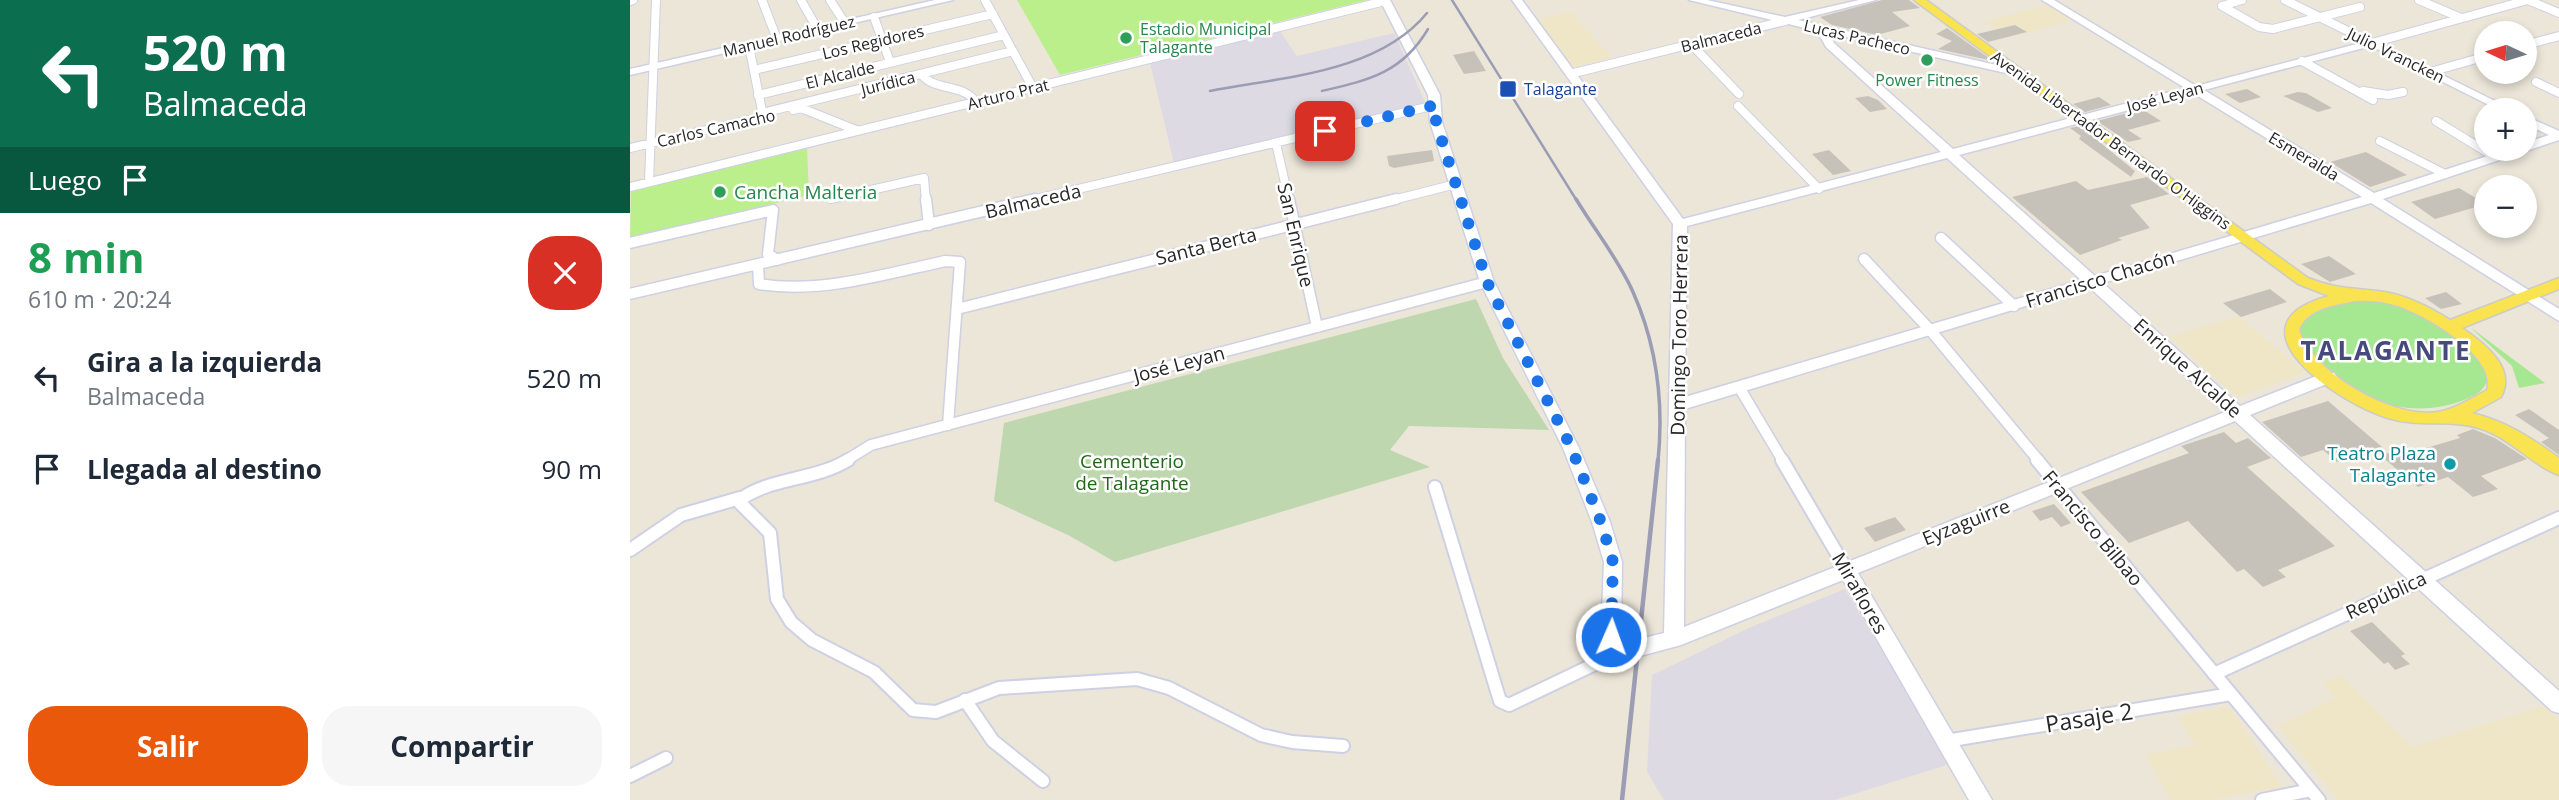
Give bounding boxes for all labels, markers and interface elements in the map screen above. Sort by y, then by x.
street label: Manuel Rodríguez [721,10,857,62]
street label: Lucas Pacheco [1802,14,1912,60]
street label: Balmaceda [1678,16,1764,58]
place label: Estadio Municipal Talagante [1140,18,1271,58]
text: 520 m [143,19,288,85]
street label: Los Regidores [820,20,926,64]
street label: Julio Vrancken [2342,21,2448,88]
north arrow [2474,21,2538,84]
map controls [2474,21,2537,238]
icon: left [28,28,119,119]
marker: Estadio Municipal Talagante [1118,30,1134,46]
street label: Avenida Libertador Bernardo O'Higgins [1987,45,2235,235]
marker: Power Fitness [1919,52,1935,68]
street label: El Alcalde [803,56,877,94]
street label: Jurídica [857,66,917,101]
place label: Power Fitness [1875,69,1979,91]
street label: Arturo Prat [965,73,1051,115]
street label: José Leyan [2122,76,2206,118]
place label: Talagante [1524,78,1597,100]
marker: Talagante [1498,79,1518,99]
text: Balmaceda [143,82,308,125]
button: + [2474,98,2537,161]
pin [1295,101,1355,161]
street label: Carlos Camacho [655,104,777,152]
icon: arrive [1306,112,1344,150]
street label: Esmeralda [2265,126,2343,186]
icon: arrive [116,161,154,199]
text: Luego [28,162,102,198]
button: − [2474,175,2537,238]
street label: Balmaceda [982,177,1084,225]
place label: Cancha Malteria [734,179,877,205]
street label: San Enrique [1271,180,1321,290]
marker: Cancha Malteria [712,184,728,200]
street label: Santa Berta [1153,221,1259,271]
text: 8 min [28,228,145,285]
street label: Domingo Toro Herrera [1664,234,1694,436]
button: close [528,236,602,310]
street label: Francisco Chacón [2022,244,2178,314]
text: 610 m · 20:24 [28,283,171,315]
street label: Enrique Alcalde [2128,312,2248,424]
district label: TALAGANTE [2300,332,2472,368]
street label: José Leyan [1129,339,1228,389]
text: Gira a la izquierda [87,344,322,380]
icon: left [28,359,66,397]
text: 520 m [527,360,602,396]
text: Balmaceda [87,380,205,412]
place label: Teatro Plaza Talagante [2327,440,2436,488]
park label: Cementerio de Talagante [1075,448,1189,496]
icon: arrive [28,450,66,488]
text: Llegada al destino [87,451,322,487]
text: 90 m [541,451,602,487]
marker: Teatro Plaza Talagante [2442,456,2458,472]
street label: Francisco Bilbao [2037,465,2149,591]
street label: Eyzaguirre [1918,493,2014,551]
street label: Miraflores [1826,547,1894,639]
street label: República [2341,565,2431,625]
position arrow [1574,600,1648,674]
street label: Pasaje 2 [2043,694,2135,740]
button: Salir [28,706,308,786]
button: Compartir [322,706,602,786]

